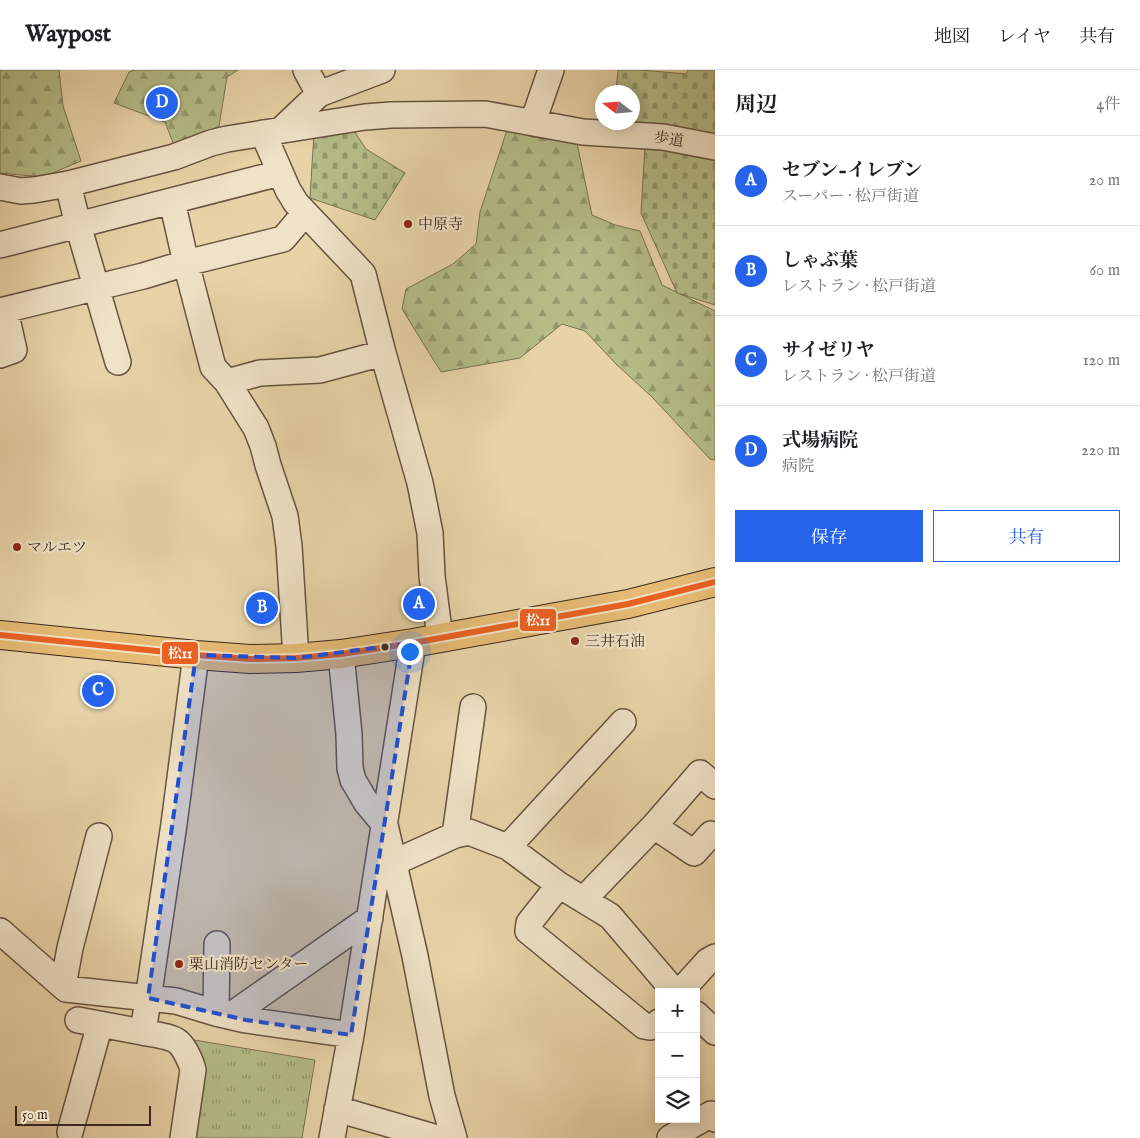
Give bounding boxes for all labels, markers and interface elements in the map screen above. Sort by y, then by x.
text: Waypost [25,19,111,50]
text: 地図 [934,26,970,49]
text: レイヤ [998,26,1051,49]
text: 共有 [1079,26,1115,49]
pin: D [146,84,178,122]
north arrow [595,85,640,130]
text: 周辺 [735,92,777,119]
text: 4件 [1096,95,1120,115]
street label: 歩道 [653,128,685,151]
text: セブン-イレブン [782,159,922,183]
text: A [746,171,756,191]
text: 20 m [1089,171,1120,191]
text: スーパー · 松戸街道 [782,187,919,207]
place label: 中原寺 [418,215,463,234]
marker: 中原寺 [402,218,414,230]
text: しゃぶ葉 [782,249,858,273]
text: B [746,261,756,281]
text: 60 m [1090,261,1120,281]
text: レストラン · 松戸街道 [782,277,936,297]
text: サイゼリヤ [782,339,875,363]
text: C [745,351,757,371]
text: 120 m [1083,351,1120,371]
text: レストラン · 松戸街道 [782,367,936,387]
text: 式場病院 [782,429,858,453]
text: D [745,441,757,461]
text: 220 m [1081,441,1120,461]
text: 病院 [782,457,814,477]
button: 保存 [735,510,923,562]
button: 共有 [933,510,1120,562]
place label: マルエツ [27,538,87,557]
marker: マルエツ [11,541,23,553]
pin: A [403,585,435,623]
pin: B [246,589,278,627]
line badge: 松11 [519,608,557,632]
text: 松11 [526,612,550,630]
place label: 三井石油 [585,632,645,651]
marker: 三井石油 [569,635,581,647]
your location [397,639,423,665]
line badge: 松11 [161,641,199,665]
unlabelled marker [380,642,390,652]
text: 松11 [168,645,192,663]
pin: C [82,672,114,710]
place label: 栗山消防センター [189,955,308,974]
marker: 栗山消防センター [173,958,185,970]
map controls [655,988,700,1123]
button: + [655,988,700,1033]
button: − [655,1033,700,1078]
button: layers [655,1078,700,1123]
scale bar [15,1103,151,1126]
text: 50 m [22,1106,48,1124]

